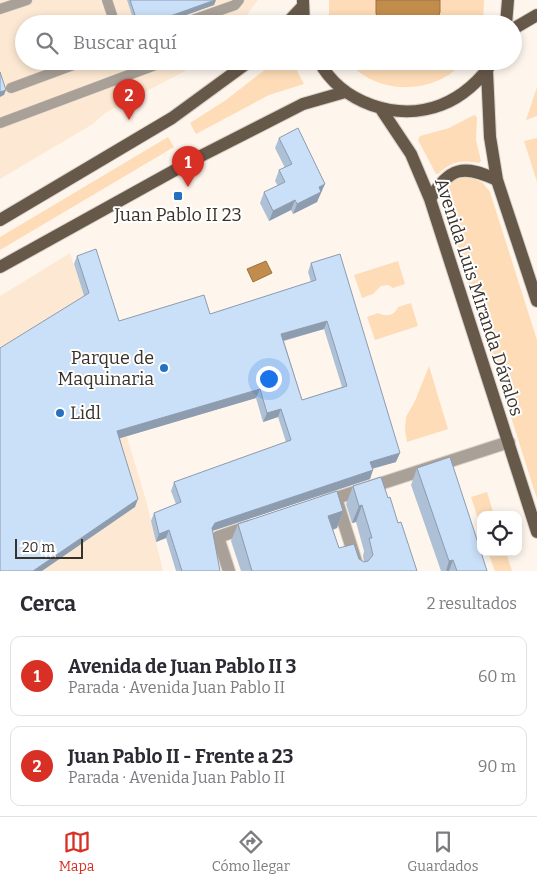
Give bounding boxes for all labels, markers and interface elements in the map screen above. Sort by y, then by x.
search box [15,15,522,70]
icon: search [33,29,61,57]
text: Buscar aquí [73,31,177,54]
pin: 2 [113,79,145,120]
pin: 1 [172,146,204,187]
street label: Avenida Luis Miranda Dávalos [430,175,528,419]
marker: Juan Pablo II 23 [172,190,184,202]
place label: Juan Pablo II 23 [113,204,242,226]
place label: Parque de Maquinaria [58,347,154,390]
marker: Parque de Maquinaria [158,362,170,374]
your location [256,366,282,392]
place label: Lidl [70,402,101,424]
marker: Lidl [54,407,66,419]
map controls [477,511,522,556]
button: locate [477,511,522,556]
scale bar [15,536,82,559]
text: 20 m [22,539,55,556]
text: Cerca [20,591,76,617]
text: 2 resultados [427,594,517,613]
text: Avenida de Juan Pablo II 3 [68,655,296,678]
text: 1 [34,667,40,686]
text: 60 m [478,667,516,686]
text: Parada · Avenida Juan Pablo II [68,678,285,697]
text: Juan Pablo II - Frente a 23 [68,745,294,768]
text: 2 [32,757,42,776]
text: 90 m [478,757,516,776]
text: Parada · Avenida Juan Pablo II [68,768,285,787]
tab: Mapa [59,828,95,875]
tab: Cómo llegar [212,828,290,875]
tab: Guardados [407,828,478,875]

